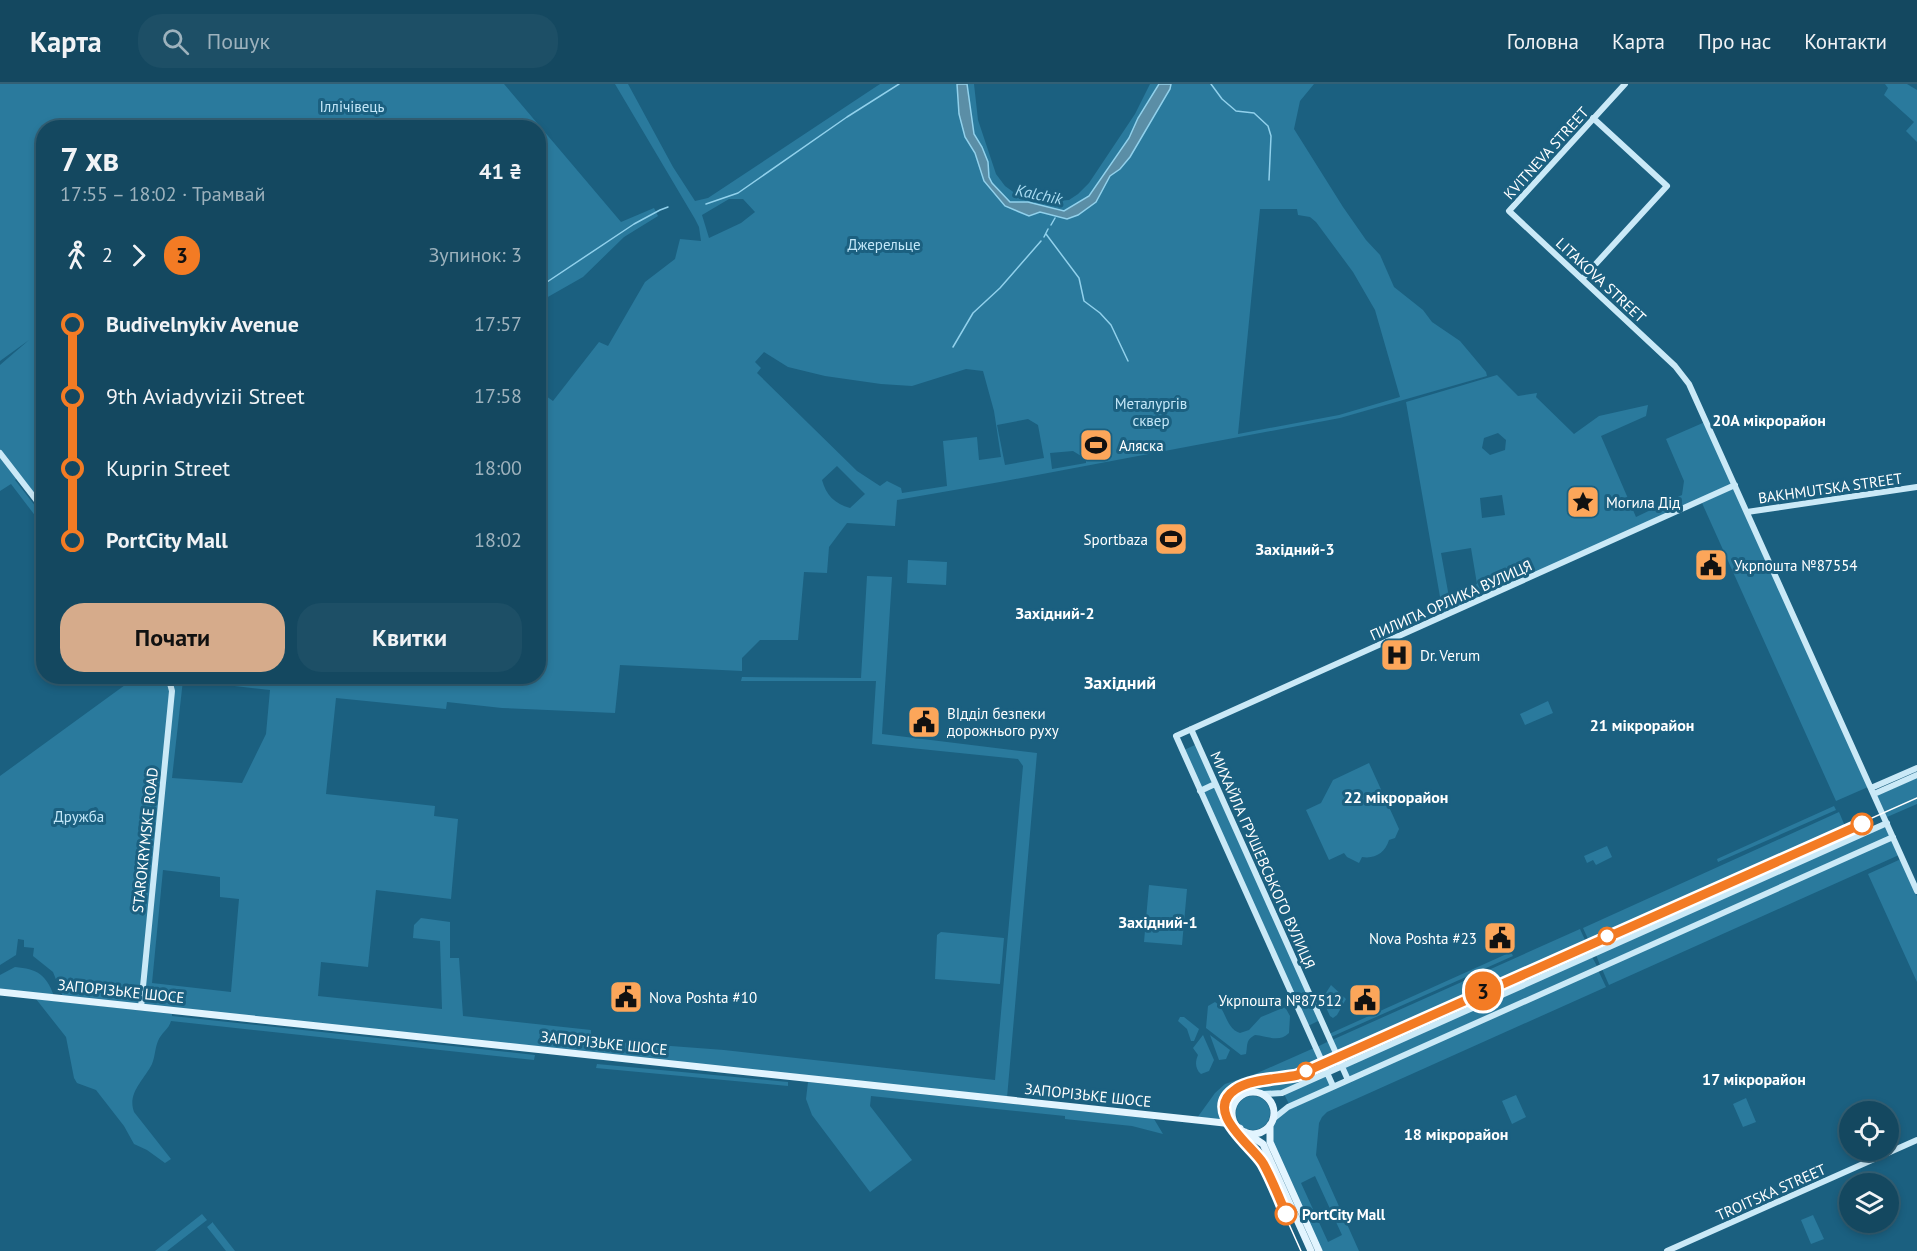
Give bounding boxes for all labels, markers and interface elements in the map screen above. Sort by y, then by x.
search box [138,14,558,68]
text: Карта [30,23,102,60]
icon: search [159,25,192,58]
text: Пошук [207,27,270,55]
text: Головна [1507,28,1579,55]
text: Карта [1612,28,1665,55]
text: Про нас [1698,28,1771,55]
text: Контакти [1804,28,1887,55]
park label: Іллічівець [319,97,385,116]
street label: KVITNEVA STREET [1499,102,1593,203]
text: 7 хв [60,137,119,180]
text: 41 ₴ [479,157,522,185]
water label: Kalchik [1014,179,1065,209]
text: 17:55 – 18:02 · Трамвай [60,181,265,207]
street label: LITAKOVA STREET [1552,233,1650,327]
park label: Джерельце [847,235,921,254]
icon: walk [60,239,93,272]
icon: forward [122,239,155,272]
text: 2 [102,242,113,268]
text: 3 [176,242,188,269]
text: Зупинок: 3 [429,242,522,268]
text: Budivelnykiv Avenue [106,310,299,338]
text: 17:57 [474,311,522,337]
text: 9th Aviadyvizii Street [106,382,305,410]
text: 17:58 [474,383,522,409]
park label: Металургів сквер [1115,394,1187,430]
district label: 20А мікрорайон [1712,410,1826,430]
sports icon: Аляска [1078,427,1114,463]
place label: Аляска [1119,436,1164,455]
text: Kuprin Street [106,454,230,482]
text: 18:00 [474,455,522,481]
street label: BAKHMUTSKA STREET [1757,468,1904,508]
place icon: Могила Дiд [1565,484,1601,520]
place label: Могила Дiд [1606,493,1680,512]
sports icon: Sportbaza [1153,521,1189,557]
text: PortCity Mall [106,526,228,554]
text: 18:02 [474,527,522,553]
place label: Sportbaza [1084,530,1148,549]
district label: Західний-3 [1255,539,1335,559]
public building icon: Укрпошта №87554 [1693,547,1729,583]
street label: ПИЛИПА ОРЛИКА ВУЛИЦЯ [1367,556,1535,644]
place label: Укрпошта №87554 [1734,556,1858,575]
button: Почати [60,603,285,672]
button: Квитки [297,603,522,672]
district label: Західний-2 [1015,603,1095,623]
hospital icon: Dr. Verum [1379,637,1415,673]
place label: Dr. Verum [1420,646,1480,665]
district label: Західний [1084,671,1156,694]
public building icon: ВІдділ безпеки дорожнього руху [906,704,942,740]
place label: ВІдділ безпеки дорожнього руху [947,704,1059,740]
district label: 21 мікрорайон [1590,715,1694,735]
street label: МИХАЙЛА ГРУШЕВСЬКОГО ВУЛИЦЯ [1206,748,1320,972]
street label: STAROKRYMSKE ROAD [128,766,162,914]
district label: 22 мікрорайон [1344,787,1448,807]
park label: Дружба [54,807,104,826]
unlabelled marker [1851,813,1873,835]
district label: Західний-1 [1118,912,1198,932]
public building icon: Nova Poshta #23 [1482,920,1518,956]
unlabelled marker [1598,927,1616,945]
place label: Nova Poshta #23 [1369,929,1477,948]
line badge: 3 [1464,972,1502,1010]
street label: ЗАПОРІЗЬКЕ ШОСЕ [57,975,185,1007]
text: 3 [1477,978,1489,1005]
public building icon: Nova Poshta #10 [608,979,644,1015]
public building icon: Укрпошта №87512 [1347,982,1383,1018]
place label: Nova Poshta #10 [649,988,757,1007]
place label: Укрпошта №87512 [1218,991,1342,1010]
street label: ЗАПОРІЗЬКЕ ШОСЕ [540,1027,668,1059]
unlabelled marker [1297,1062,1315,1080]
district label: 17 мікрорайон [1702,1069,1806,1089]
street label: ЗАПОРІЗЬКЕ ШОСЕ [1024,1079,1152,1111]
map controls [1839,1101,1899,1233]
button: locate [1839,1101,1899,1161]
district label: 18 мікрорайон [1404,1124,1508,1144]
street label: TROITSKA STREET [1713,1159,1829,1225]
button: layers [1839,1173,1899,1233]
marker: PortCity Mall [1275,1203,1297,1225]
place label: PortCity Mall [1302,1205,1386,1224]

